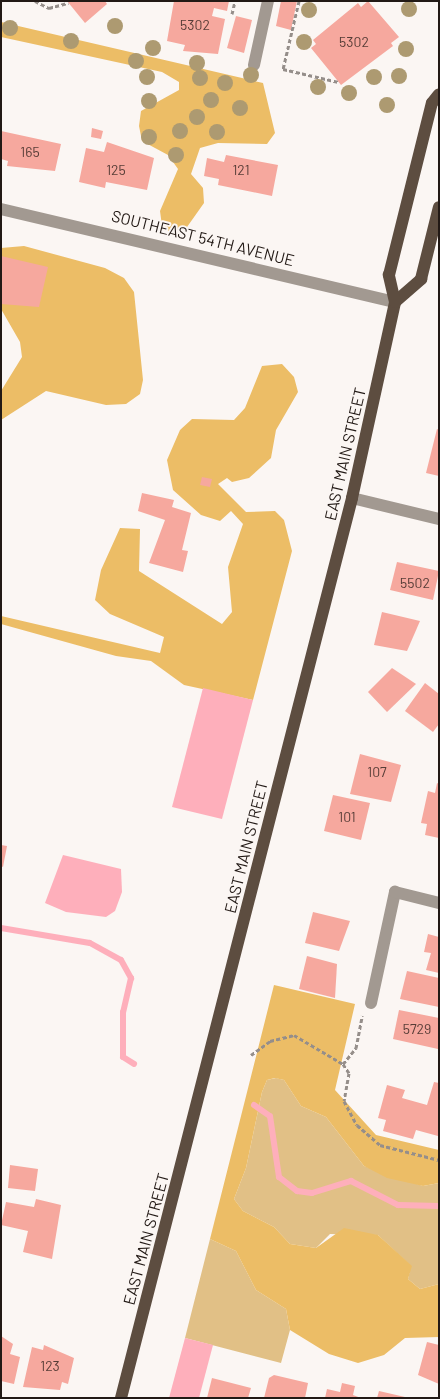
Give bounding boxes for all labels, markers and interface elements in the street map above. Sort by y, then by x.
house number: 5302 [180,17,210,33]
house number: 5302 [339,34,369,50]
house number: 165 [20,144,40,160]
house number: 125 [106,162,126,178]
house number: 121 [232,162,250,178]
street label: SOUTHEAST 54TH AVENUE [110,206,296,270]
street label: EAST MAIN STREET [320,386,370,522]
house number: 5502 [400,575,430,591]
house number: 107 [367,764,387,780]
street label: EAST MAIN STREET [220,779,272,915]
house number: 101 [338,809,356,825]
house number: 5729 [403,1021,431,1037]
street label: EAST MAIN STREET [119,1171,173,1307]
house number: 123 [40,1358,60,1374]

